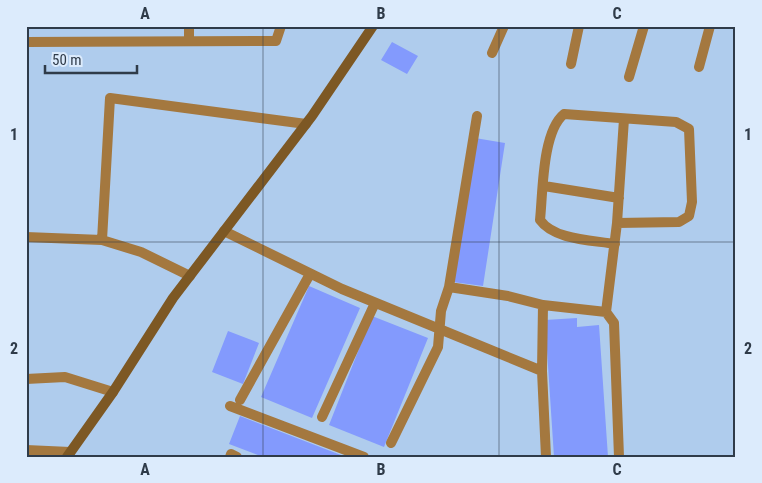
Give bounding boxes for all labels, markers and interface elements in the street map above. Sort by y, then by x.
text: A [140,4,150,23]
text: B [377,4,386,23]
text: C [612,4,622,23]
scale bar [45,42,138,74]
text: 50 m [52,51,82,69]
text: 1 [10,125,18,144]
text: 1 [744,125,752,144]
text: 2 [10,339,18,358]
text: 2 [744,339,752,358]
text: A [140,460,150,479]
text: B [377,460,386,479]
text: C [612,460,622,479]

